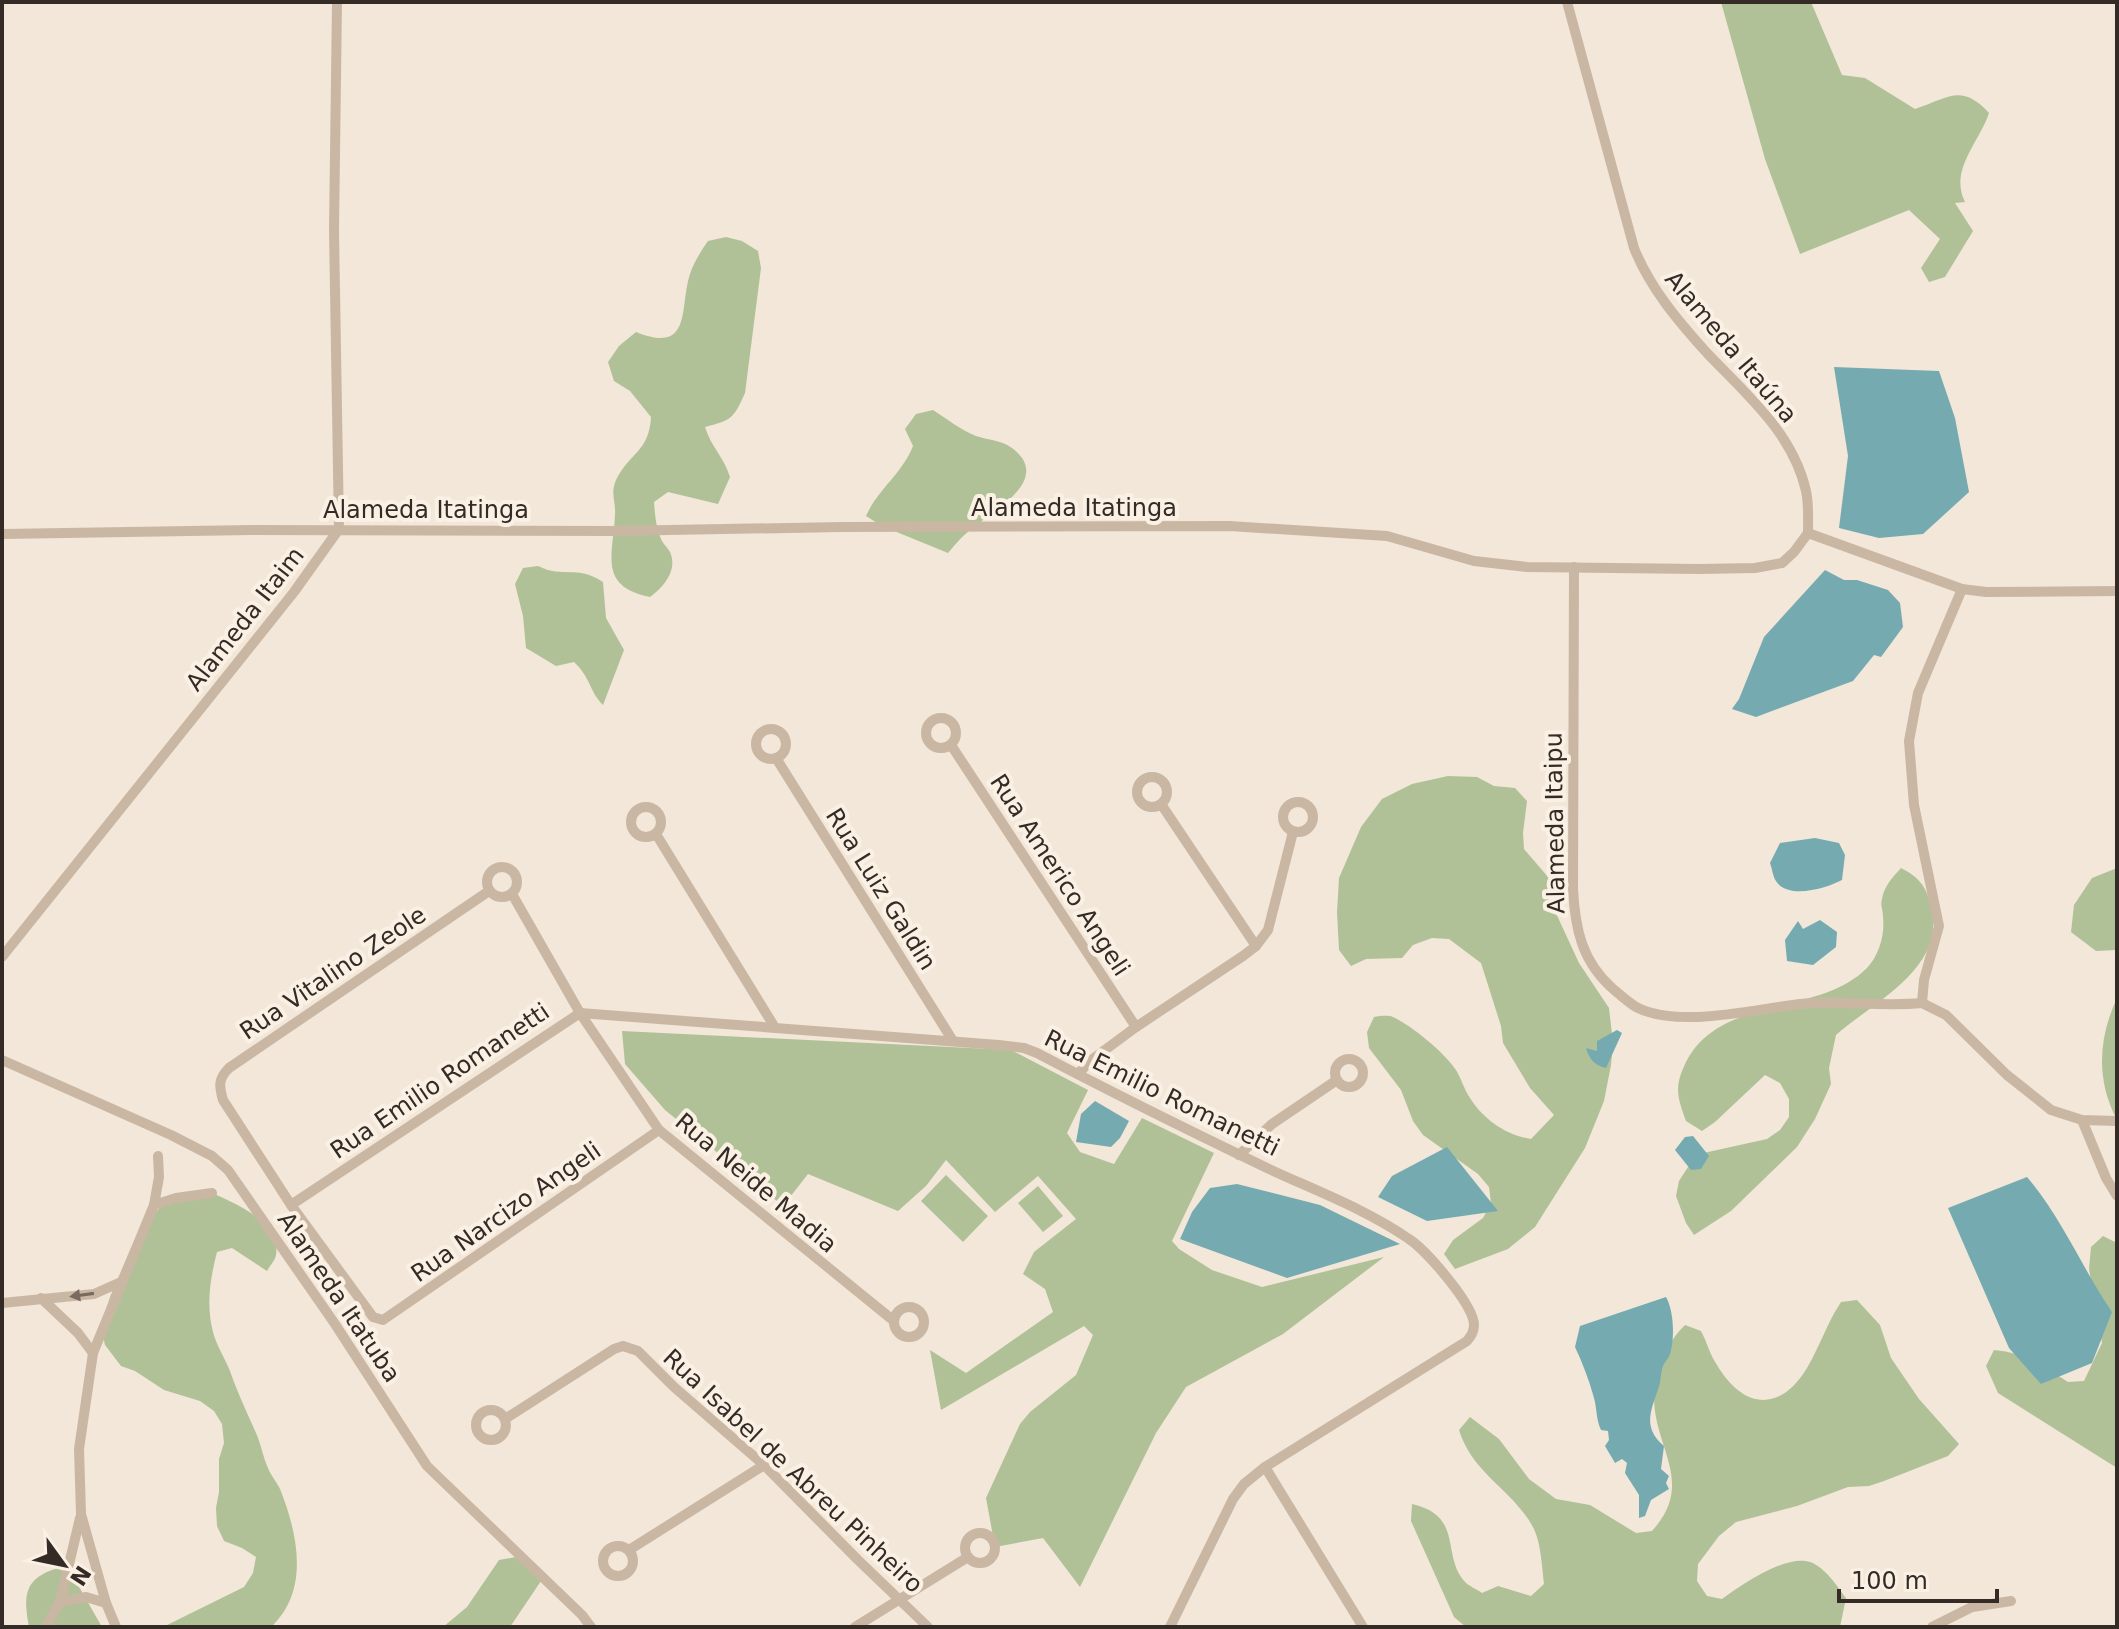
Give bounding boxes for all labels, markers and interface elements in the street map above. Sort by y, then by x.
street label: Alameda Itaúna [1659,265,1803,429]
street label: Alameda Itatinga [971,494,1177,522]
street label: Alameda Itatinga [323,496,529,524]
street label: Alameda Itaim [180,542,310,696]
street label: Alameda Itaipu [1539,732,1571,914]
street label: Rua Americo Angeli [984,769,1136,981]
street label: Rua Luiz Galdin [820,803,942,975]
street label: Rua Vitalino Zeole [235,900,431,1046]
street label: Rua Emilio Romanetti [325,997,555,1165]
street label: Rua Emilio Romanetti [1040,1024,1284,1162]
street label: Rua Neide Madia [670,1107,842,1259]
street label: Rua Narcizo Angeli [406,1136,606,1288]
street label: Alameda Itatuba [272,1207,406,1387]
one-way arrow [70,1289,95,1302]
street label: Rua Isabel de Abreu Pinheiro [657,1343,929,1599]
north arrow [24,1525,104,1605]
scale bar [1839,1553,1997,1603]
text: N [65,1561,96,1590]
text: 100 m [1851,1567,1928,1595]

